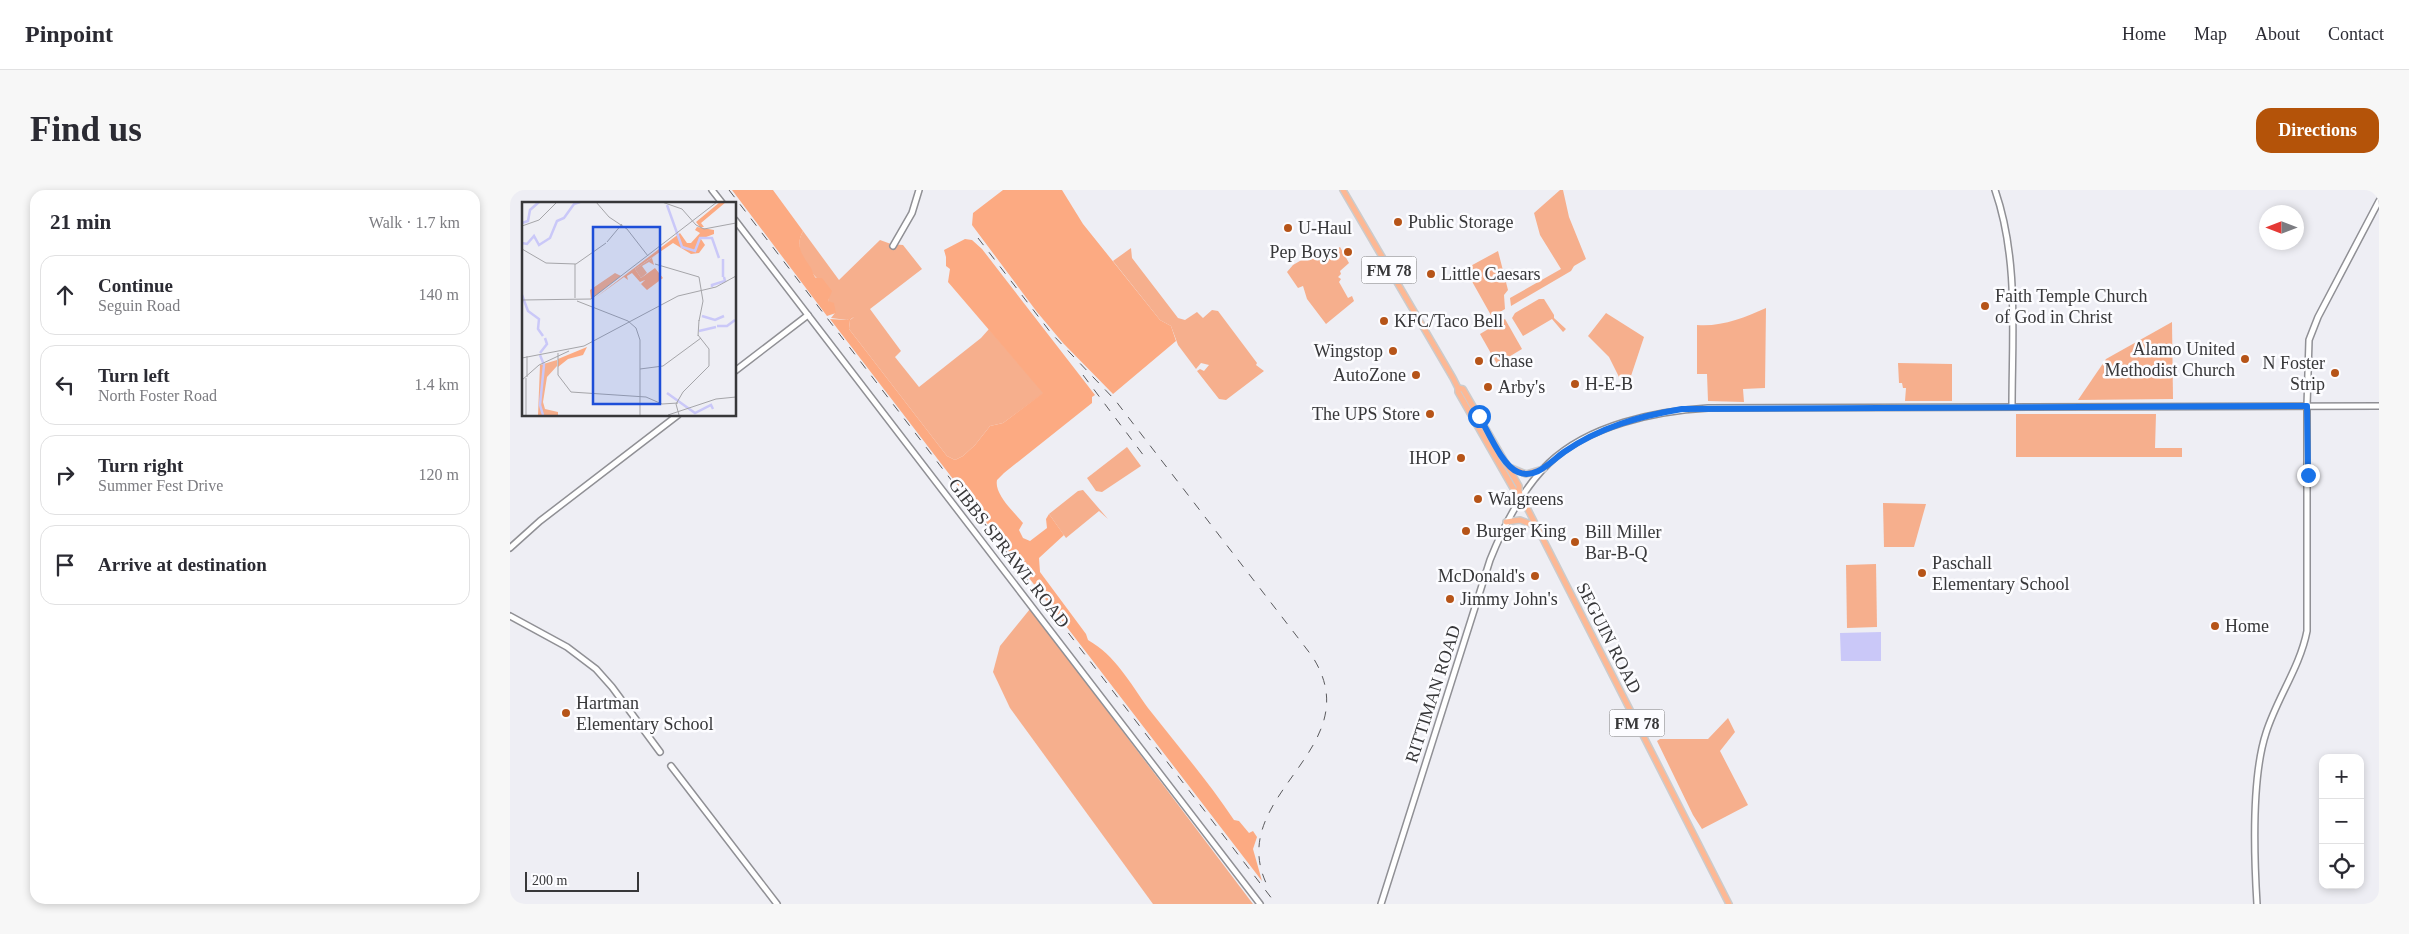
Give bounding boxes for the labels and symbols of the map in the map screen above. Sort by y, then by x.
inset map [522,202,736,416]
north arrow [2259,205,2304,250]
place label: Public Storage [1408,212,1514,232]
marker: Public Storage [1392,216,1404,228]
place label: U-Haul [1298,218,1352,238]
marker: U-Haul [1282,222,1294,234]
place label: Pep Boys [1269,242,1338,262]
marker: Pep Boys [1342,246,1354,258]
road number: FM 78 [1362,256,1416,284]
place label: Little Caesars [1441,264,1540,284]
marker: Little Caesars [1425,268,1437,280]
place label: Faith Temple Church of God in Christ [1995,286,2147,327]
marker: Faith Temple Church of God in Christ [1979,300,1991,312]
place label: KFC/Taco Bell [1394,311,1503,331]
marker: KFC/Taco Bell [1378,315,1390,327]
place label: Alamo United Methodist Church [2105,339,2235,380]
place label: Wingstop [1314,341,1383,361]
marker: Wingstop [1387,345,1399,357]
place label: Chase [1489,351,1533,371]
marker: Alamo United Methodist Church [2239,353,2251,365]
place label: N Foster Strip [2263,353,2325,394]
marker: Chase [1473,355,1485,367]
place label: AutoZone [1333,365,1406,385]
marker: N Foster Strip [2329,367,2341,379]
marker: AutoZone [1410,369,1422,381]
place label: H-E-B [1585,374,1633,394]
place label: Arby's [1498,377,1545,397]
marker: H-E-B [1569,378,1581,390]
marker: Arby's [1482,381,1494,393]
place label: The UPS Store [1312,404,1420,424]
route start [1468,405,1491,428]
marker: The UPS Store [1424,408,1436,420]
place label: IHOP [1409,448,1451,468]
marker: IHOP [1455,452,1467,464]
route end [2297,464,2320,487]
street label: GIBBS SPRAWL ROAD [945,474,1073,632]
place label: Walgreens [1488,489,1564,509]
marker: Walgreens [1472,493,1484,505]
place label: Burger King [1476,521,1566,541]
place label: Bill Miller Bar-B-Q [1585,522,1662,563]
marker: Burger King [1460,525,1472,537]
marker: Bill Miller Bar-B-Q [1569,536,1581,548]
place label: Paschall Elementary School [1932,553,2069,594]
place label: McDonald's [1438,566,1525,586]
marker: Paschall Elementary School [1916,567,1928,579]
marker: McDonald's [1529,570,1541,582]
street label: SEGUIN ROAD [1573,579,1645,697]
place label: Jimmy John's [1460,589,1558,609]
marker: Jimmy John's [1444,593,1456,605]
place label: Home [2225,616,2269,636]
marker: Home [2209,620,2221,632]
street label: RITTIMAN ROAD [1401,623,1465,765]
place label: Hartman Elementary School [576,693,713,734]
marker: Hartman Elementary School [560,707,572,719]
road number: FM 78 [1610,710,1664,736]
scale bar [525,869,639,892]

